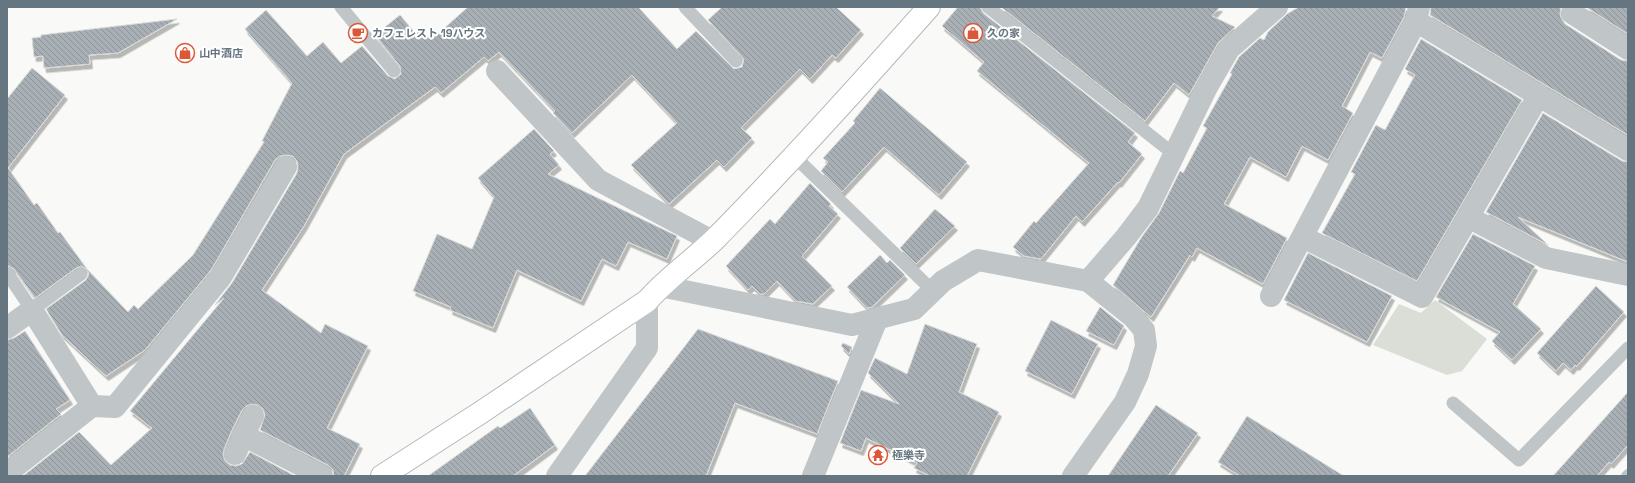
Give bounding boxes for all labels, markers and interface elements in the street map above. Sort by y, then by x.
cafe icon: カフェレスト 19ハウス [347,22,369,44]
shop icon: 久の家 [962,22,984,44]
place label: カフェレスト 19ハウス [372,26,486,40]
place label: 久の家 [987,26,1020,40]
shop icon: 山中酒店 [174,42,196,64]
place label: 山中酒店 [199,46,243,60]
temple icon: 極樂寺 [867,444,889,466]
place label: 極樂寺 [892,448,925,462]

